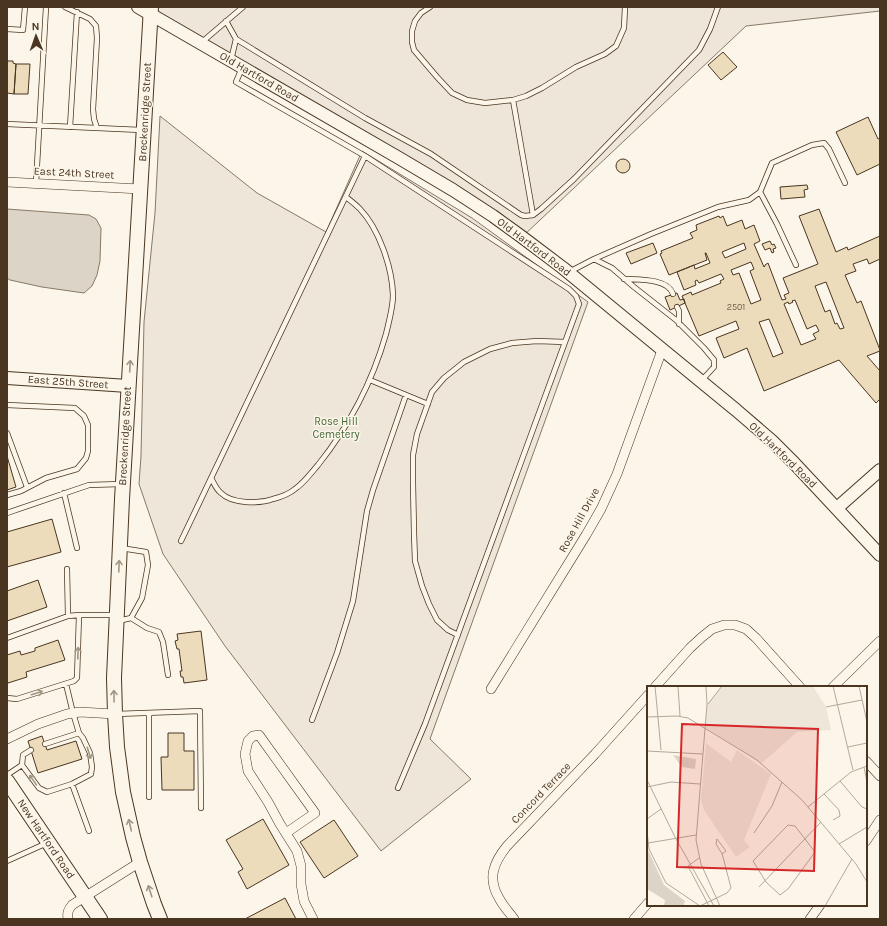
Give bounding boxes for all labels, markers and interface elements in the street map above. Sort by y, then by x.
north arrow [16,16,56,56]
text: N [31,20,40,33]
street label: Old Hartford Road [217,49,301,105]
street label: Breckenridge Street [136,62,154,162]
street label: East 24th Street [33,164,115,182]
street label: Old Hartford Road [495,215,573,279]
house number: 2501 [727,302,745,312]
one-way arrow [126,360,133,373]
street label: East 25th Street [27,373,109,391]
street label: Breckenridge Street [116,386,134,486]
park label: Rose Hill Cemetery [312,415,360,441]
street label: Old Hartford Road [746,419,820,491]
street label: Rose Hill Drive [556,485,602,555]
one-way arrow [115,560,122,573]
one-way arrow [74,647,82,660]
inset map [647,686,867,906]
one-way arrow [30,689,43,696]
one-way arrow [110,690,118,703]
one-way arrow [86,746,93,759]
street label: Concord Terrace [509,760,574,826]
one-way arrow [29,775,37,786]
street label: New Hartford Road [14,797,78,881]
one-way arrow [126,818,133,831]
one-way arrow [145,885,153,897]

